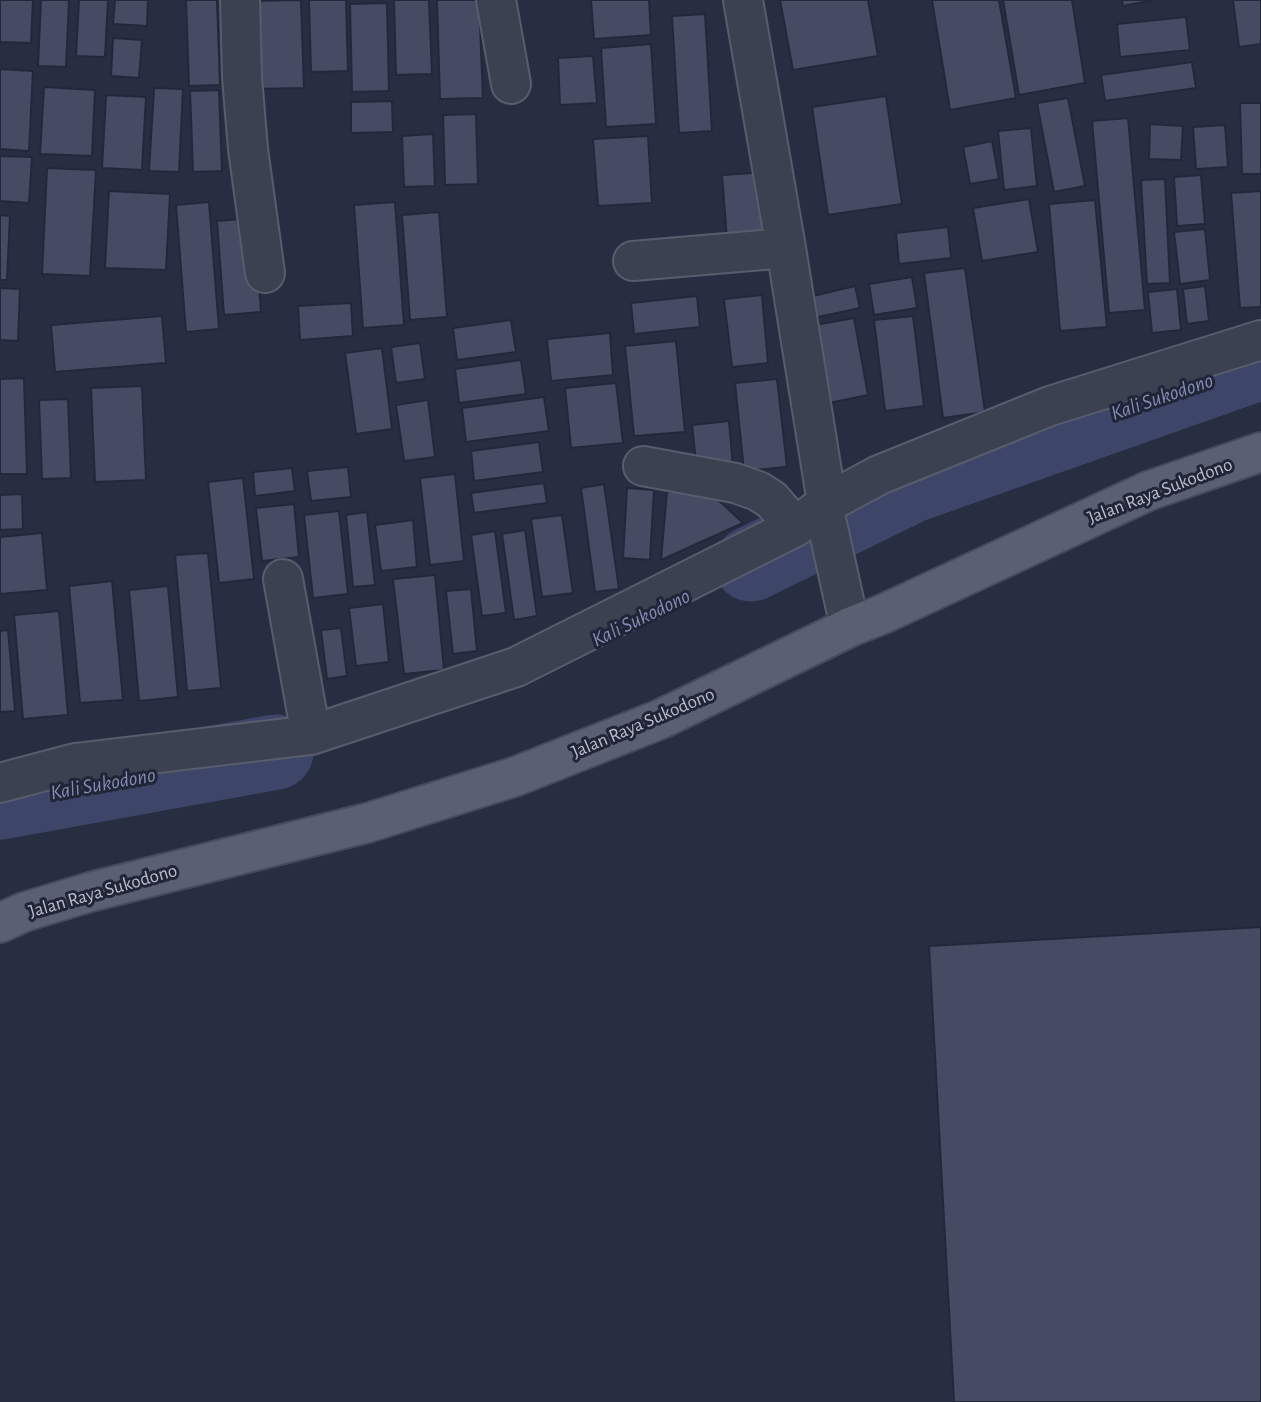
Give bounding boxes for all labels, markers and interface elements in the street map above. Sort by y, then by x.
water label: Kali Sukodono [1108,368,1216,426]
street label: Jalan Raya Sukodono [1084,453,1236,529]
water label: Kali Sukodono [588,583,694,653]
street label: Jalan Raya Sukodono [568,683,718,763]
water label: Kali Sukodono [48,762,158,806]
street label: Jalan Raya Sukodono [26,859,180,923]

